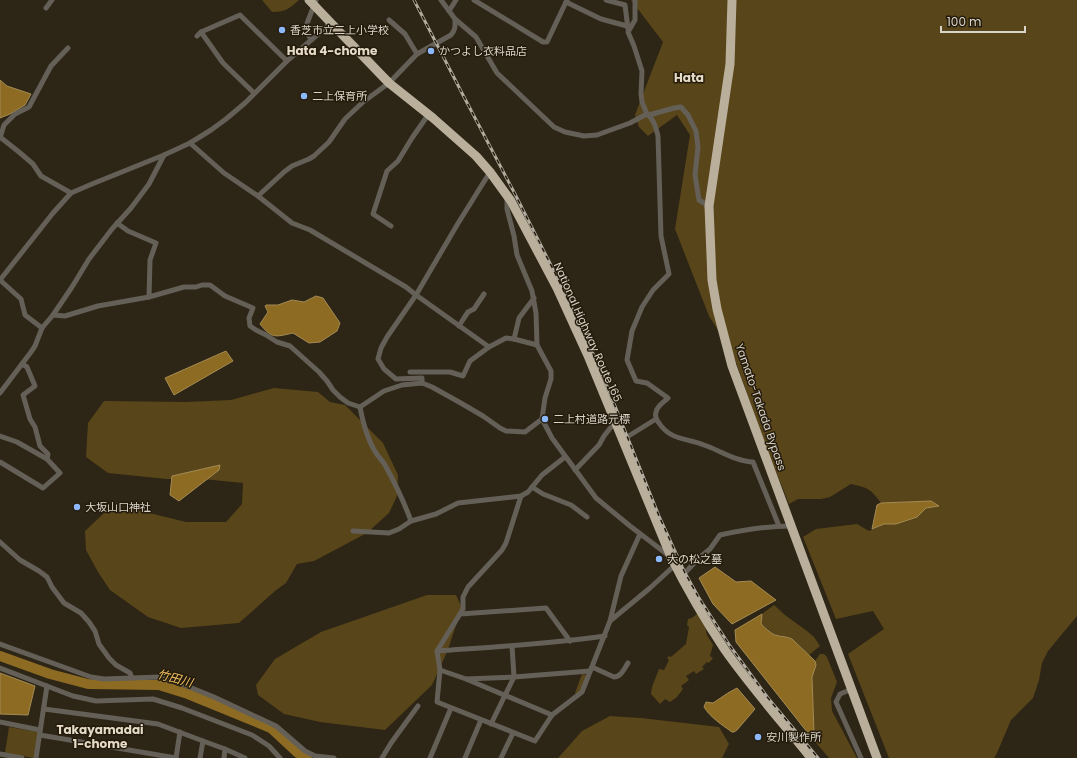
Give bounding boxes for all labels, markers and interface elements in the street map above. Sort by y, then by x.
scale bar [941,8,1025,34]
text: 100 m [947,13,981,30]
place label: 香芝市立二上小学校 [290,22,389,38]
marker: 香芝市立二上小学校 [277,25,287,35]
district label: Hata 4-chome [287,42,378,59]
place label: かつよし衣料品店 [439,43,527,59]
marker: かつよし衣料品店 [426,46,436,56]
district label: Hata [674,69,704,86]
place label: 二上保育所 [312,88,368,104]
marker: 二上保育所 [299,91,309,101]
street label: National Highway Route 165 [550,260,626,404]
street label: Yamato-Takada Bypass [732,341,790,473]
place label: 二上村道路元標 [553,411,630,427]
marker: 二上村道路元標 [540,414,550,424]
place label: 大坂山口神社 [85,499,151,515]
marker: 大坂山口神社 [72,502,82,512]
place label: 大の松之墓 [667,551,722,567]
marker: 大の松之墓 [654,554,664,564]
water label: 竹田川 [155,665,197,691]
district label: Takayamadai 1-chome [56,721,144,752]
place label: 安川製作所 [766,729,822,745]
marker: 安川製作所 [753,732,763,742]

